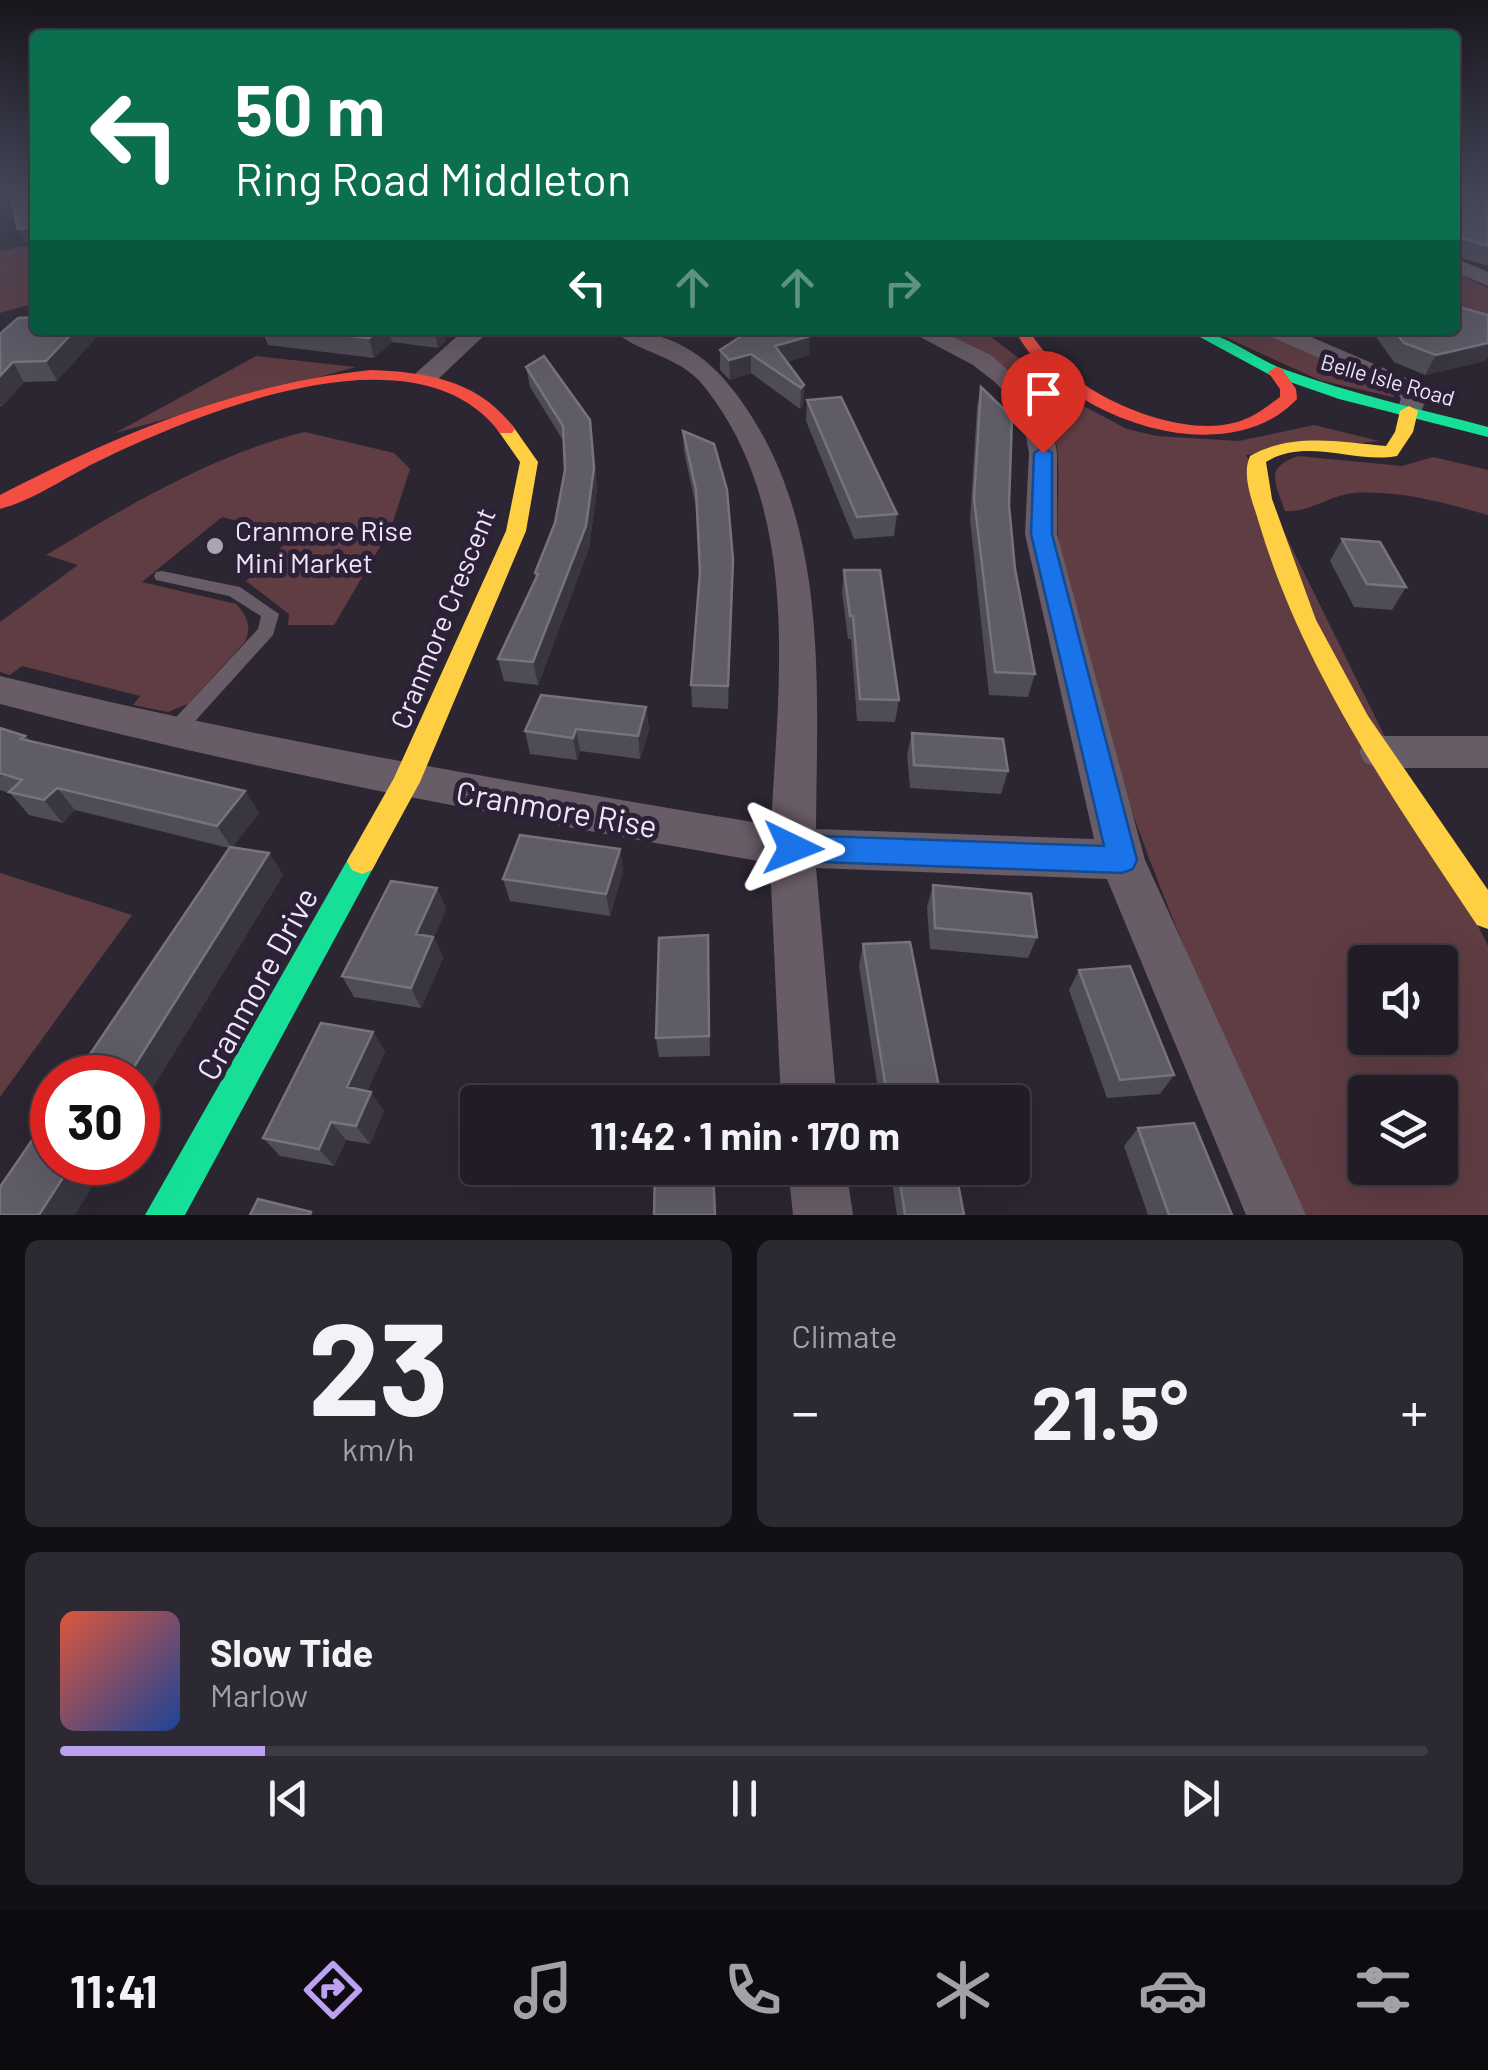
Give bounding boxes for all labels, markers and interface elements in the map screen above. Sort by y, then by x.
text: 50 m [235,66,385,150]
icon: left [70,70,200,200]
text: Ring Road Middleton [235,151,631,205]
icon: left [560,260,615,315]
icon: ahead [665,260,720,315]
icon: ahead [770,260,825,315]
icon: right [875,260,930,315]
street label: Belle Isle Road [1318,348,1458,410]
pin [1001,351,1086,454]
icon: arrive [1016,366,1071,421]
street label: Cranmore Crescent [382,503,502,733]
place label: Cranmore Rise Mini Market [235,513,413,579]
marker: Cranmore Rise Mini Market [204,535,226,557]
street label: Cranmore Rise [454,772,660,844]
position arrow [741,796,845,900]
street label: Cranmore Drive [187,880,325,1086]
map controls [1348,945,1458,1185]
button: sound [1348,945,1458,1055]
speed limit sign: 30 [30,1055,160,1185]
button: layers [1348,1075,1458,1185]
text: 11:42 · 1 min · 170 m [590,1112,900,1158]
text: 23 [308,1286,449,1442]
text: Climate [792,1316,897,1354]
text: 21.5° [1031,1365,1188,1455]
text: − [792,1377,819,1443]
text: + [1400,1377,1428,1443]
text: km/h [342,1429,414,1467]
text: Slow Tide [210,1629,373,1675]
text: Marlow [210,1675,308,1713]
icon: previous [261,1771,316,1826]
icon: pause [717,1771,772,1826]
icon: next [1173,1771,1228,1826]
icon: directions [298,1955,368,2025]
icon: music [508,1955,578,2025]
icon: phone [718,1955,788,2025]
icon: climate [928,1955,998,2025]
icon: car [1138,1955,1208,2025]
icon: filters [1348,1955,1418,2025]
text: 11:41 [70,1963,157,2017]

